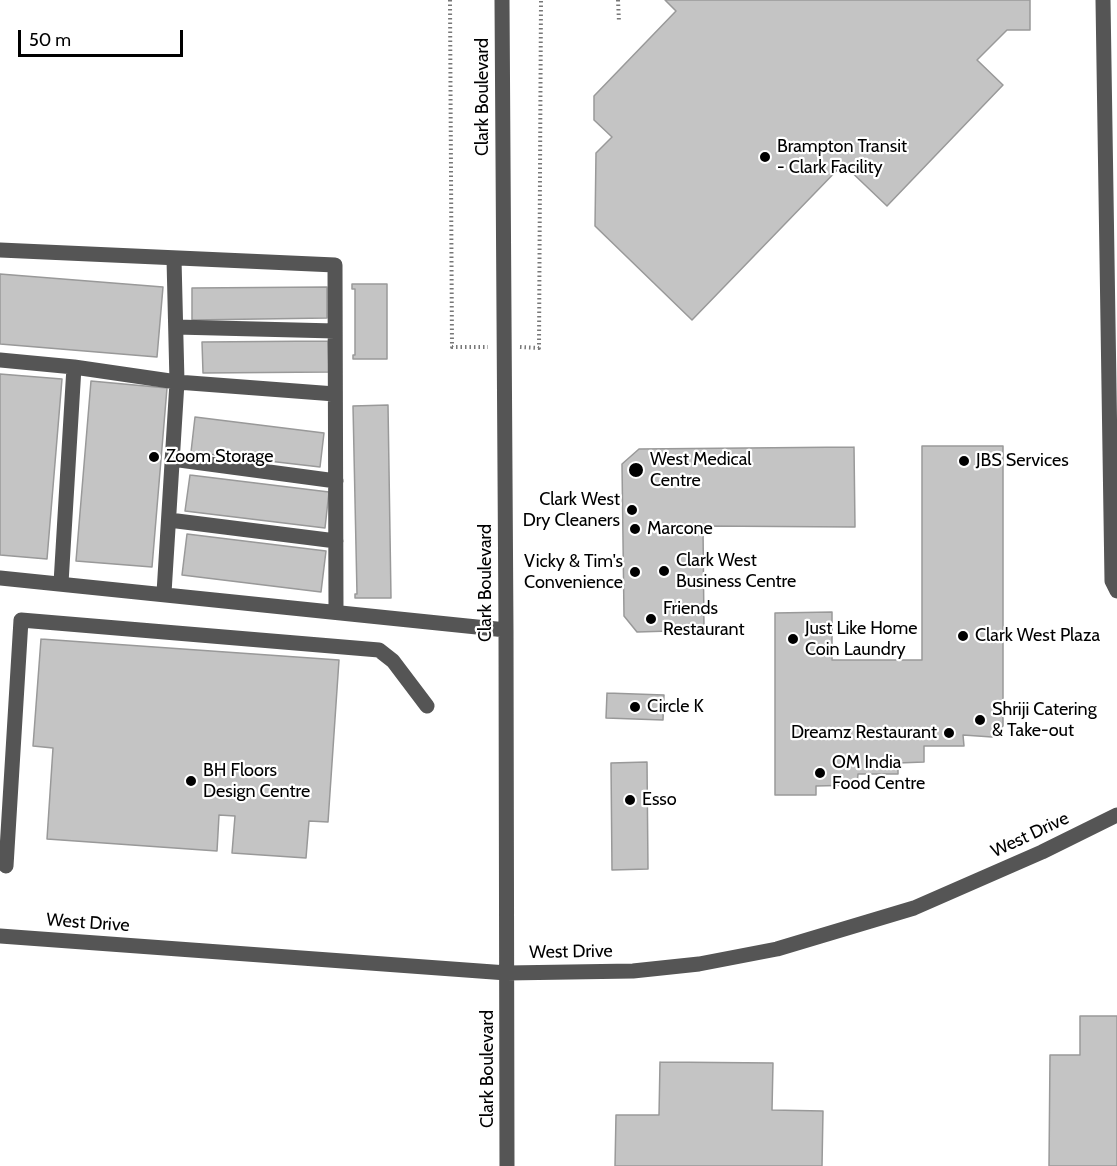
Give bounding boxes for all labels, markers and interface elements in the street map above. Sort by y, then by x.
scale bar [21,18,186,56]
text: 50 m [29,29,71,51]
street label: Clark Boulevard [472,38,494,156]
place label: Brampton Transit - Clark Facility [777,136,907,178]
marker: Brampton Transit - Clark Facility [758,150,772,164]
place label: Zoom Storage [166,446,274,468]
place label: West Medical Centre [650,449,752,492]
marker: Zoom Storage [147,450,161,464]
place label: JBS Services [976,450,1069,472]
marker: JBS Services [957,454,971,468]
marker: West Medical Centre [627,461,645,479]
place label: Clark West Dry Cleaners [523,489,620,532]
marker: Clark West Dry Cleaners [625,503,639,517]
place label: Marcone [647,518,713,540]
marker: Marcone [628,522,642,536]
street label: Clark Boulevard [475,524,497,642]
place label: Clark West Business Centre [676,550,796,592]
place label: Vicky & Tim's Convenience [524,551,623,594]
marker: Clark West Business Centre [657,564,671,578]
marker: Vicky & Tim's Convenience [628,565,642,579]
place label: Friends Restaurant [663,598,745,640]
marker: Friends Restaurant [644,612,658,626]
place label: Just Like Home Coin Laundry [805,618,918,660]
place label: Clark West Plaza [975,625,1100,647]
marker: Clark West Plaza [956,629,970,643]
marker: Just Like Home Coin Laundry [786,632,800,646]
place label: Circle K [647,696,704,718]
place label: Shriji Catering & Take-out [992,699,1097,742]
marker: Circle K [628,700,642,714]
marker: Shriji Catering & Take-out [973,713,987,727]
place label: Dreamz Restaurant [791,722,937,744]
marker: Dreamz Restaurant [942,726,956,740]
place label: OM India Food Centre [832,752,925,795]
place label: BH Floors Design Centre [203,760,310,802]
marker: OM India Food Centre [813,766,827,780]
marker: BH Floors Design Centre [184,774,198,788]
place label: Esso [642,789,677,811]
marker: Esso [623,793,637,807]
street label: West Drive [988,808,1072,862]
street label: West Drive [46,909,130,937]
street label: West Drive [529,940,613,964]
street label: Clark Boulevard [477,1010,499,1128]

